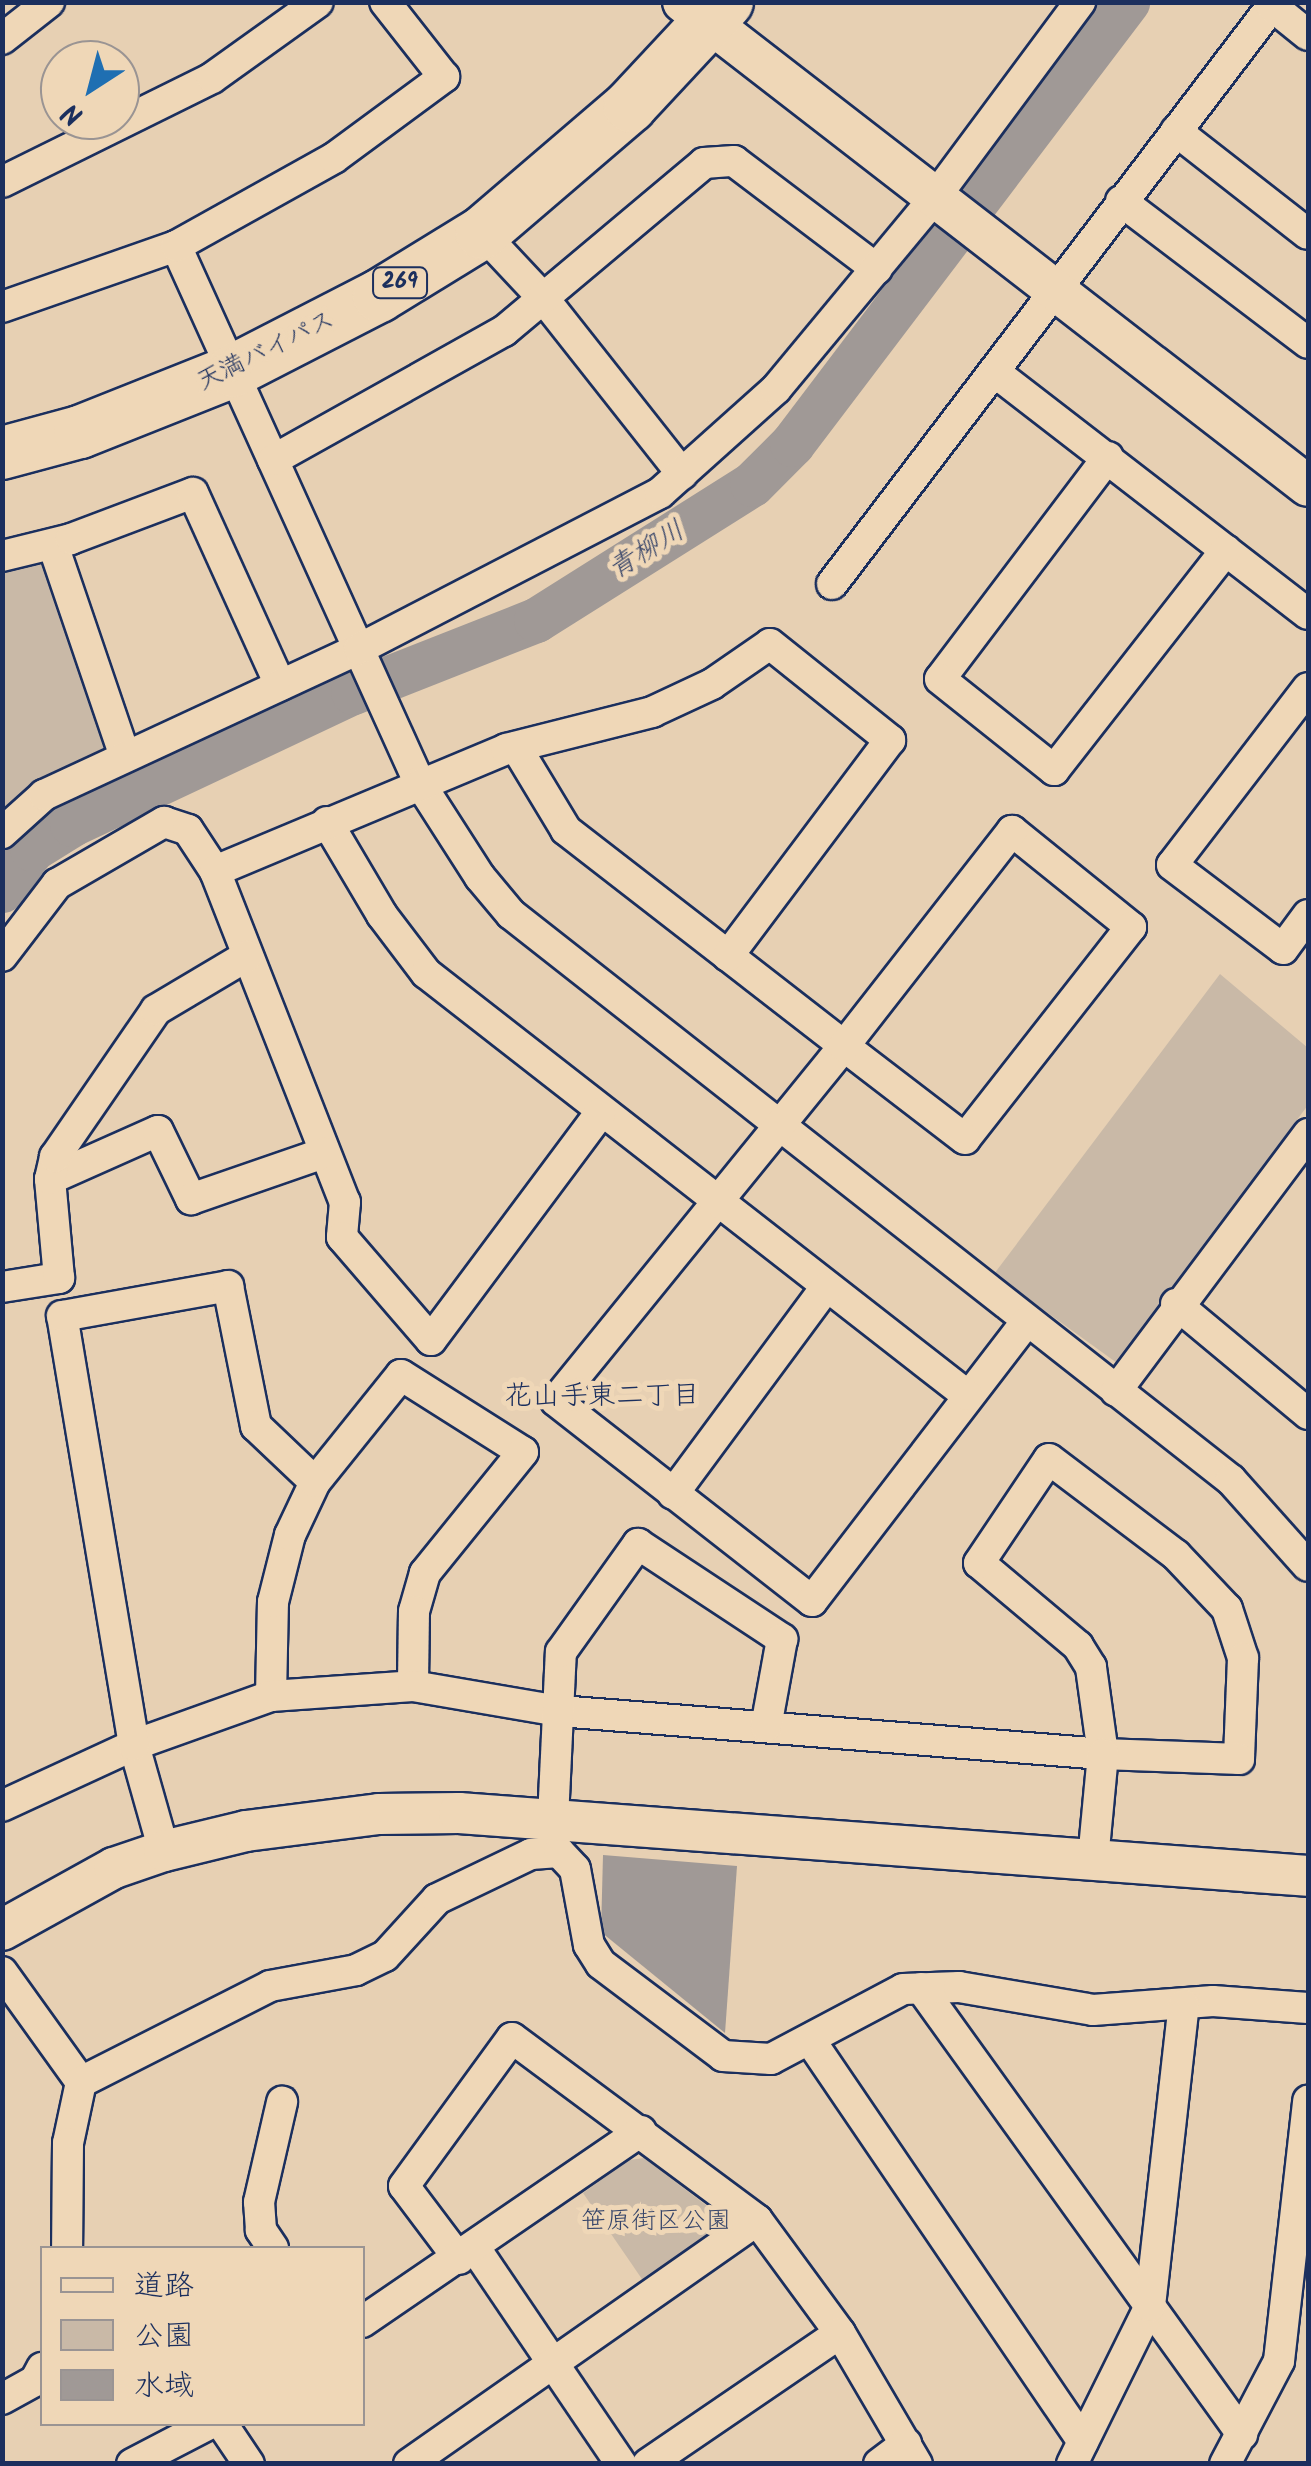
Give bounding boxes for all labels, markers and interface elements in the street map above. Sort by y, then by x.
north arrow [40,40,140,140]
text: N [53,90,94,136]
road number: 269 [370,266,430,300]
street label: 天満バイパス [192,305,340,397]
water label: 青柳川 [602,514,692,588]
district label: 花山手東二丁目 [504,1380,700,1414]
park label: 笹原街区公園 [581,2206,731,2236]
legend [40,2246,365,2426]
text: 道路 [134,2263,194,2311]
text: 公園 [134,2313,194,2361]
text: 水域 [134,2363,194,2411]

